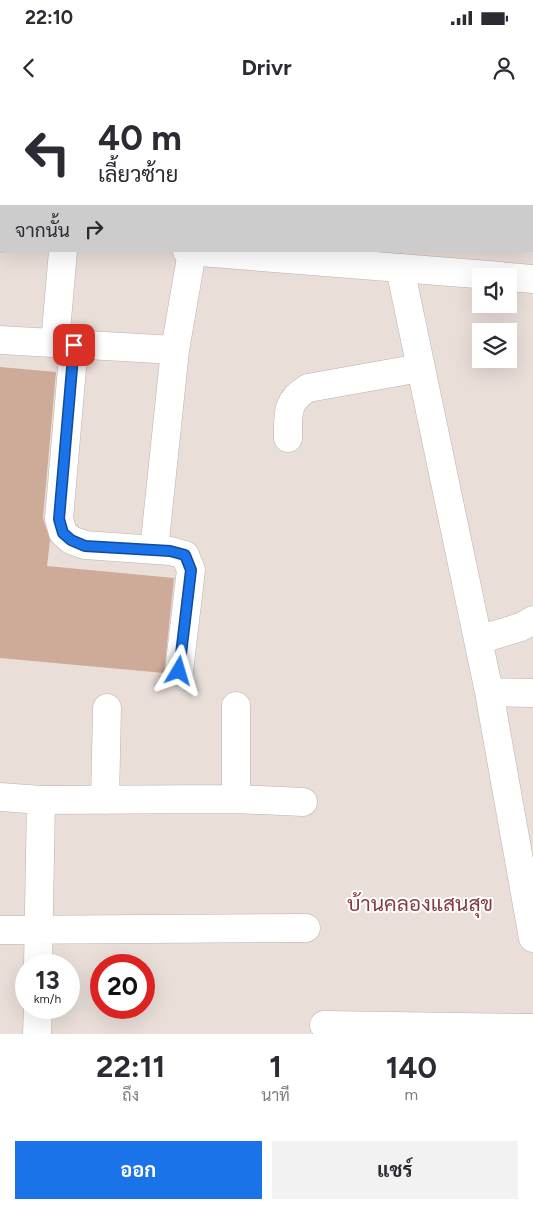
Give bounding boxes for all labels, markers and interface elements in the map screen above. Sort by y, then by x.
text: 22:10 [25,6,73,29]
icon: back [15,54,43,82]
text: Drivr [241,54,292,81]
icon: person [490,54,518,82]
text: 40 m [98,117,182,159]
icon: left [15,120,80,185]
text: เลี้ยวซ้าย [98,161,178,188]
icon: right [80,215,108,243]
text: จากนั้น [15,219,70,242]
map controls [472,268,517,368]
button: sound [472,268,517,313]
button: layers [472,323,517,368]
pin [53,324,95,366]
icon: arrive [60,331,88,359]
position arrow [152,644,204,696]
district label: บ้านคลองแสนสุข [347,891,493,918]
speed limit sign: 20 [90,954,155,1019]
text: 13 [35,965,60,995]
text: km/h [34,992,61,1006]
text: 22:11 [96,1048,165,1085]
text: 1 [269,1048,282,1085]
text: 140 [386,1049,437,1086]
text: m [405,1085,418,1104]
text: ถึง [122,1086,139,1105]
text: นาที [261,1086,290,1105]
button: ออก [15,1141,262,1199]
button: แชร์ [272,1141,518,1199]

